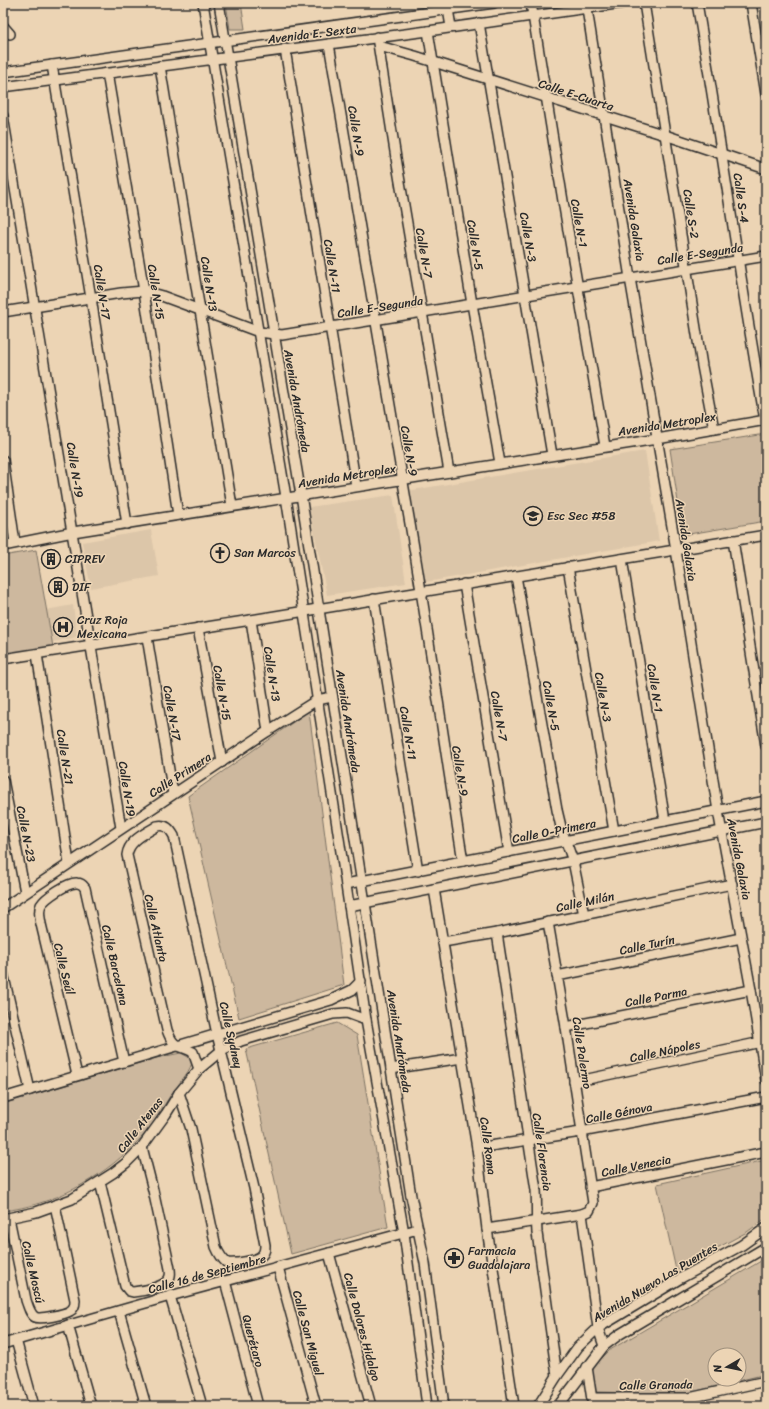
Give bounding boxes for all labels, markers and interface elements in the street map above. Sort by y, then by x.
street label: Avenida E. Sexta [265,18,359,50]
street label: Calle E-Cuarta [536,72,617,118]
street label: Calle N-9 [341,104,371,158]
street label: Calle S-4 [727,172,755,225]
street label: Avenida Galaxia [616,176,651,263]
street label: Calle S-2 [676,188,706,240]
street label: Calle N-1 [564,197,594,249]
street label: Calle N-3 [513,210,543,264]
street label: Calle N-5 [460,218,490,272]
street label: Calle N-7 [409,226,439,281]
street label: Calle E-Segunda [656,236,745,272]
street label: Calle N-11 [317,238,347,294]
street label: Calle N-13 [194,255,224,313]
street label: Calle N-17 [87,263,117,322]
street label: Calle N-15 [141,263,171,321]
street label: Calle E-Segunda [336,289,425,325]
street label: Avenida Andrómeda [277,347,317,455]
street label: Avenida Metroplex [616,405,718,443]
street label: Calle N-9 [394,424,424,478]
street label: Calle N-19 [60,441,90,499]
street label: Avenida Metroplex [296,457,398,495]
street label: Avenida Galaxia [668,496,703,583]
school or university icon: Esc Sec #58 [522,505,544,527]
place label: Esc Sec #58 [547,505,615,527]
church icon: San Marcos [209,542,231,564]
place label: San Marcos [234,542,296,564]
building icon: CIPREV [40,548,62,570]
place label: CIPREV [65,548,106,570]
building icon: DIF [47,576,69,598]
place label: DIF [72,576,92,598]
place label: Cruz Roja Mexicana [77,609,128,645]
hospital icon: Cruz Roja Mexicana [52,616,74,638]
street label: Calle N-13 [257,645,287,703]
street label: Calle N-1 [640,662,670,714]
street label: Calle N-15 [206,663,238,723]
street label: Avenida Andrómeda [329,667,367,775]
street label: Calle N-3 [588,670,618,724]
street label: Calle N-5 [536,679,566,733]
street label: Calle N-17 [156,684,188,743]
street label: Calle N-7 [484,689,514,744]
street label: Calle N-11 [393,705,423,761]
street label: Calle N-21 [50,728,80,786]
street label: Calle N-9 [445,744,475,798]
street label: Calle Primera [144,746,217,804]
street label: Calle N-19 [112,760,142,818]
street label: Calle N-23 [10,804,42,865]
street label: Calle O-Primera [510,812,599,850]
street label: Avenida Galaxia [720,815,758,902]
street label: Calle Milán [554,885,617,919]
street label: Calle Atlanta [138,892,174,964]
street label: Calle Barcelona [95,922,135,1008]
street label: Calle Turín [617,928,677,962]
street label: Calle Seúl [47,941,81,998]
street label: Calle Parma [623,980,689,1014]
street label: Avenida Andrómeda [380,987,418,1095]
street label: Calle Sydney [213,999,250,1071]
street label: Calle Palermo [565,1015,599,1091]
street label: Calle Nápoles [628,1033,703,1069]
street label: Calle Atenas [111,1092,169,1158]
street label: Calle Génova [584,1096,654,1130]
street label: Calle Florencia [526,1112,558,1192]
street label: Calle Roma [473,1116,503,1176]
street label: Calle Venecia [599,1148,673,1184]
street label: Avenida Nuevo Las Puentes [587,1235,722,1329]
street label: Calle Moscú [15,1239,51,1306]
place label: Farmacia Guadalajara [468,1240,530,1276]
pharmacy icon: Farmacia Guadalajara [443,1247,465,1269]
street label: Calle 16 de Septiembre [146,1248,268,1300]
street label: Calle Dolores Hidalgo [337,1270,387,1384]
street label: Calle San Miguel [286,1288,330,1379]
street label: Querétaro [235,1312,271,1370]
north arrow [707,1347,747,1387]
text: N [708,1363,728,1375]
street label: Calle Granada [619,1373,694,1397]

